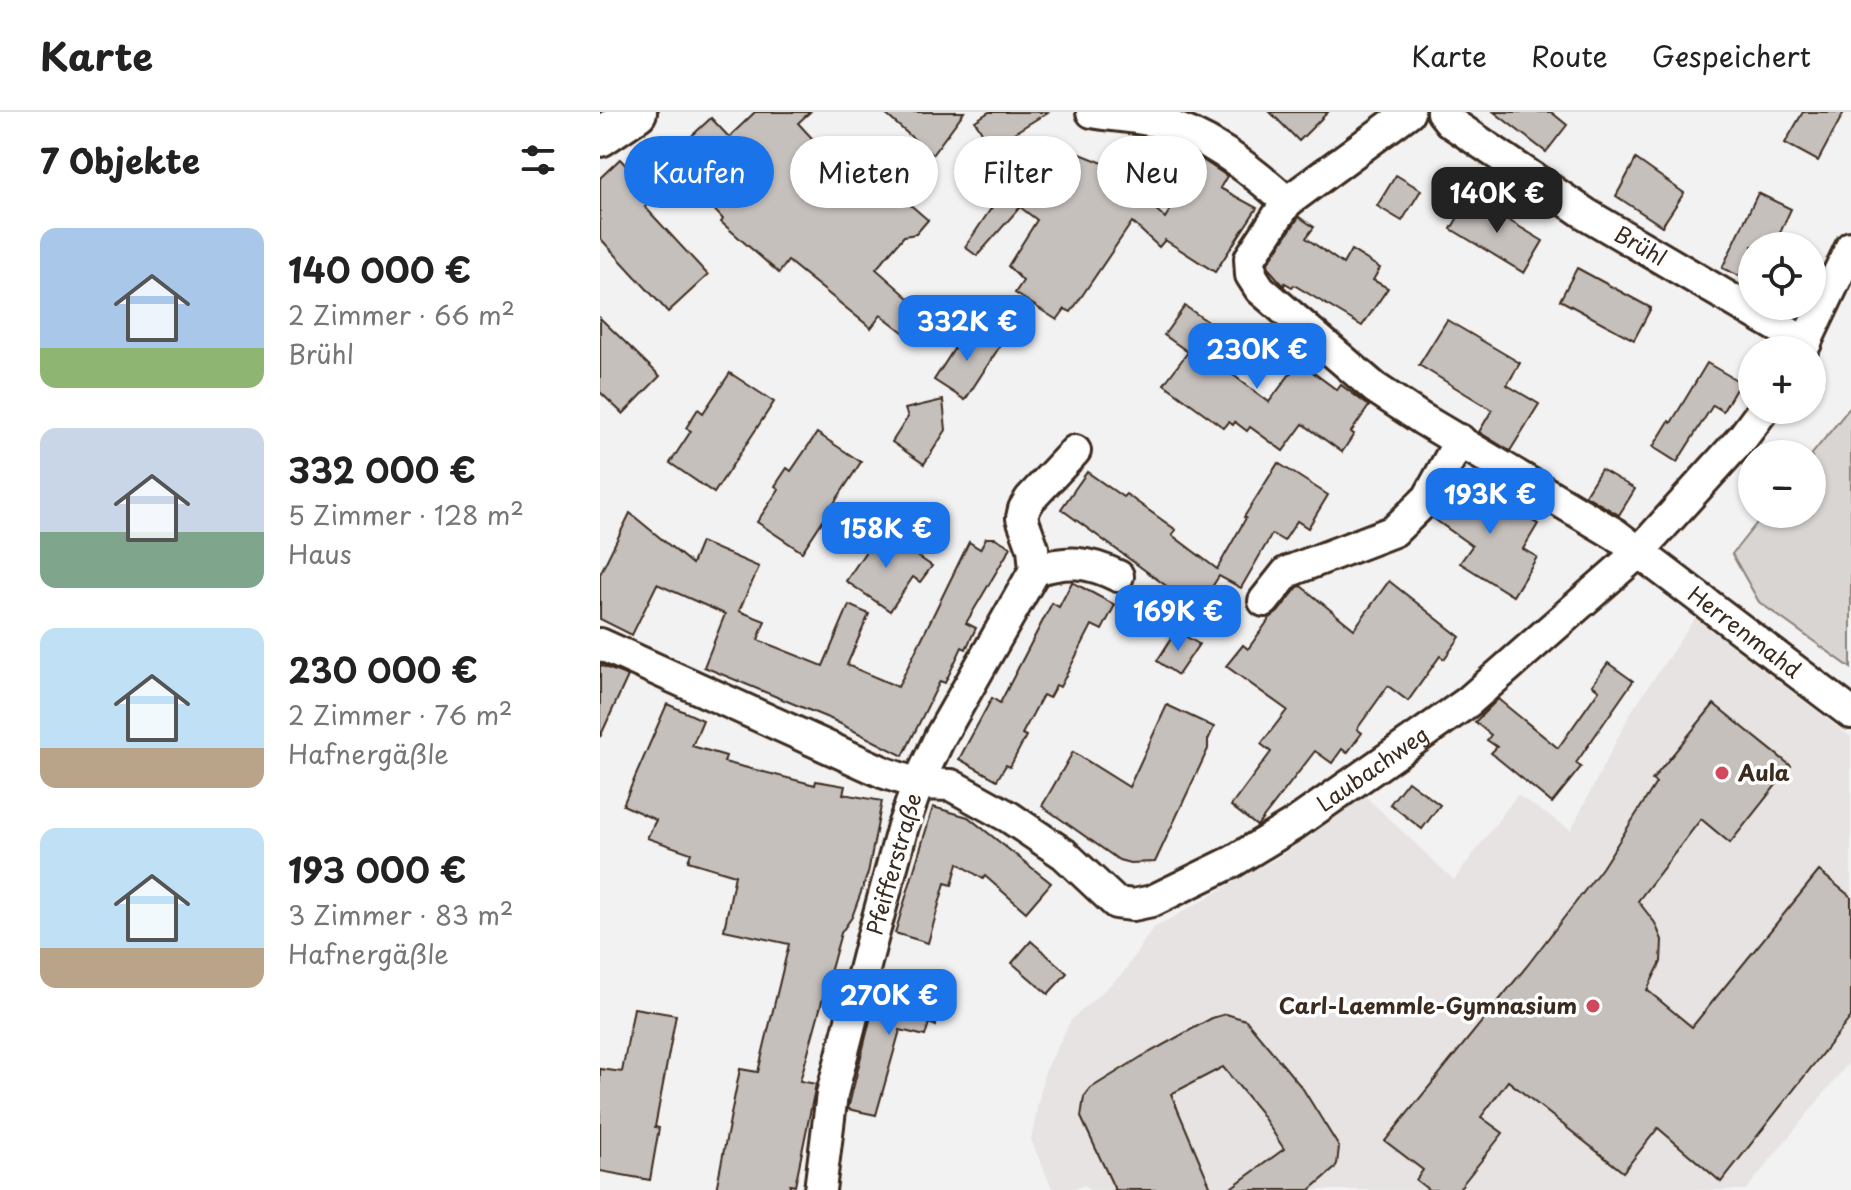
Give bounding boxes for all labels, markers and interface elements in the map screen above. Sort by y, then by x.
text: Karte [40,27,153,84]
text: Karte [1411,34,1487,77]
text: Route [1531,34,1608,77]
text: Gespeichert [1652,34,1811,77]
text: 7 Objekte [40,134,200,186]
chip: Kaufen [624,136,774,208]
chip: Mieten [790,136,938,208]
chip: Filter [954,136,1081,208]
chip: Neu [1097,136,1207,208]
icon: filters [516,138,560,182]
pin: 140K € [1432,167,1562,235]
text: 140K € [1449,173,1545,212]
street label: Brühl [1609,216,1673,273]
map controls [1738,232,1826,528]
button: locate [1738,232,1826,320]
text: 140 000 € [288,243,471,295]
icon: home [104,260,200,356]
text: 2 Zimmer · 66 m² [288,295,515,334]
pin: 332K € [902,295,1032,363]
text: 332K € [916,301,1018,340]
pin: 230K € [1192,323,1322,391]
text: 230K € [1206,329,1308,368]
text: Brühl [288,334,354,373]
button: + [1738,336,1826,424]
button: − [1738,440,1826,528]
text: 332 000 € [288,443,476,495]
icon: home [104,460,200,556]
pin: 193K € [1425,468,1555,536]
text: 193K € [1444,474,1536,513]
text: 5 Zimmer · 128 m² [288,495,524,534]
pin: 158K € [821,502,951,570]
text: 158K € [840,508,932,547]
text: Haus [288,534,352,573]
street label: Herrenmahd [1682,577,1809,685]
pin: 169K € [1113,585,1243,653]
text: 169K € [1133,591,1223,630]
text: 230 000 € [288,643,478,695]
icon: home [104,660,200,756]
text: 2 Zimmer · 76 m² [288,695,512,734]
street label: Laubachweg [1309,717,1435,819]
text: Hafnergäßle [288,734,449,773]
place label: Aula [1737,755,1790,788]
marker: Aula [1713,764,1731,782]
street label: Pfeifferstraße [857,789,929,938]
text: 193 000 € [288,843,466,895]
icon: home [104,860,200,956]
text: 3 Zimmer · 83 m² [288,895,513,934]
text: Hafnergäßle [288,934,449,973]
pin: 270K € [824,969,954,1037]
text: 270K € [840,975,938,1014]
place label: Carl-Laemmle-Gymnasium [1279,988,1577,1021]
marker: Carl-Laemmle-Gymnasium [1584,997,1602,1015]

